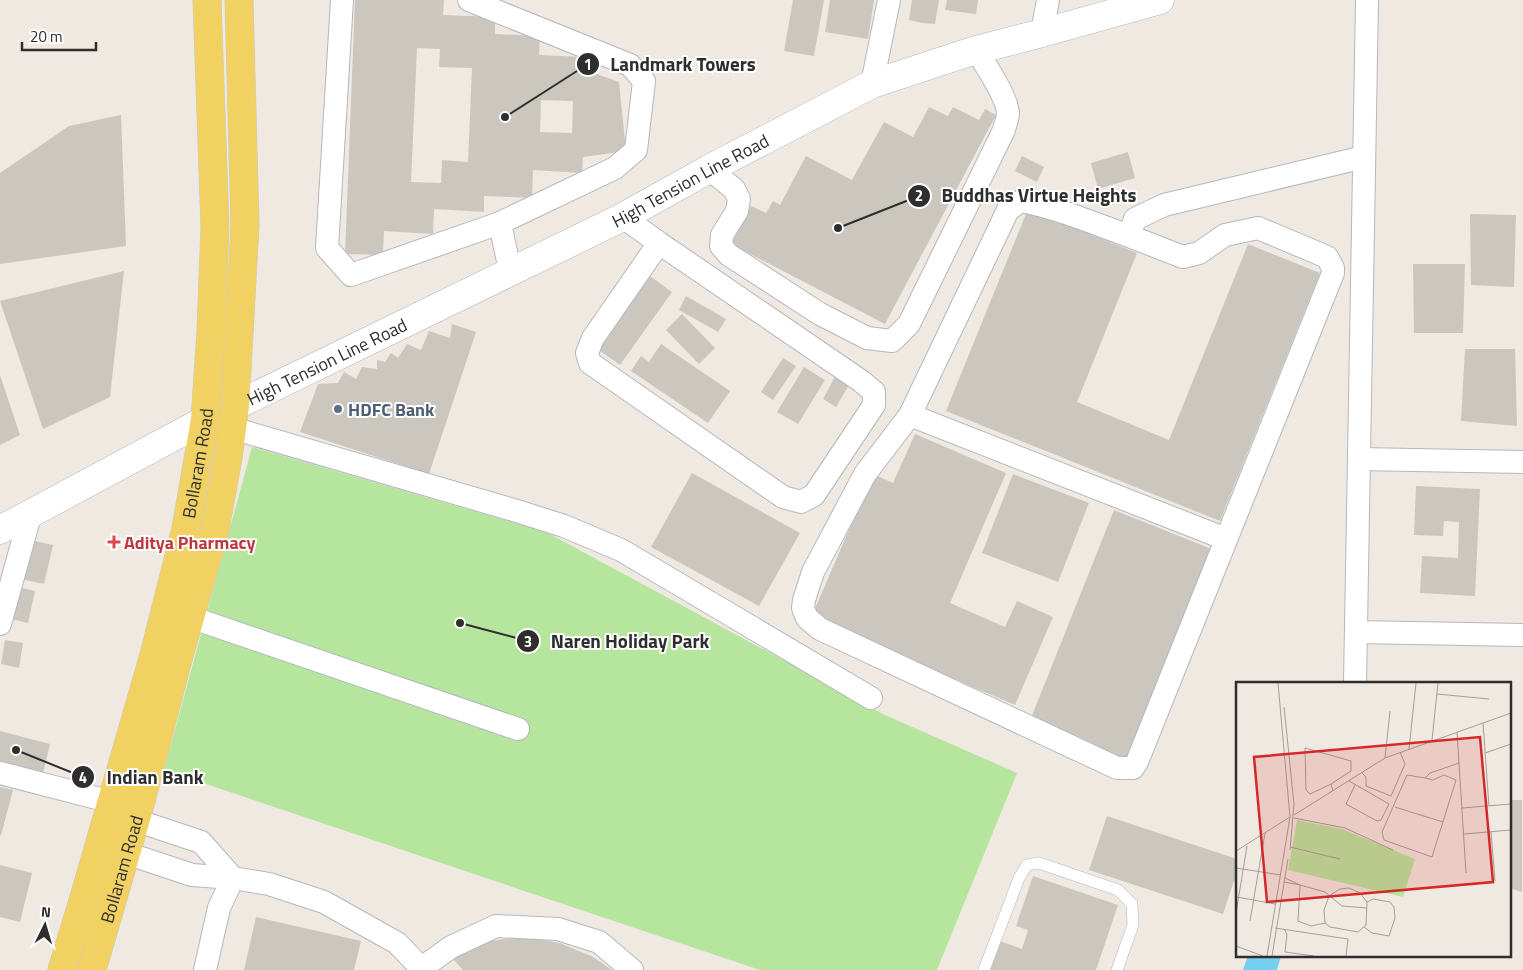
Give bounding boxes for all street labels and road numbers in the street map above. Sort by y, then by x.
street label: High Tension Line Road [607,127,773,234]
street label: High Tension Line Road [242,311,411,412]
street label: Bollaram Road [174,407,219,520]
street label: Bollaram Road [93,812,150,926]

